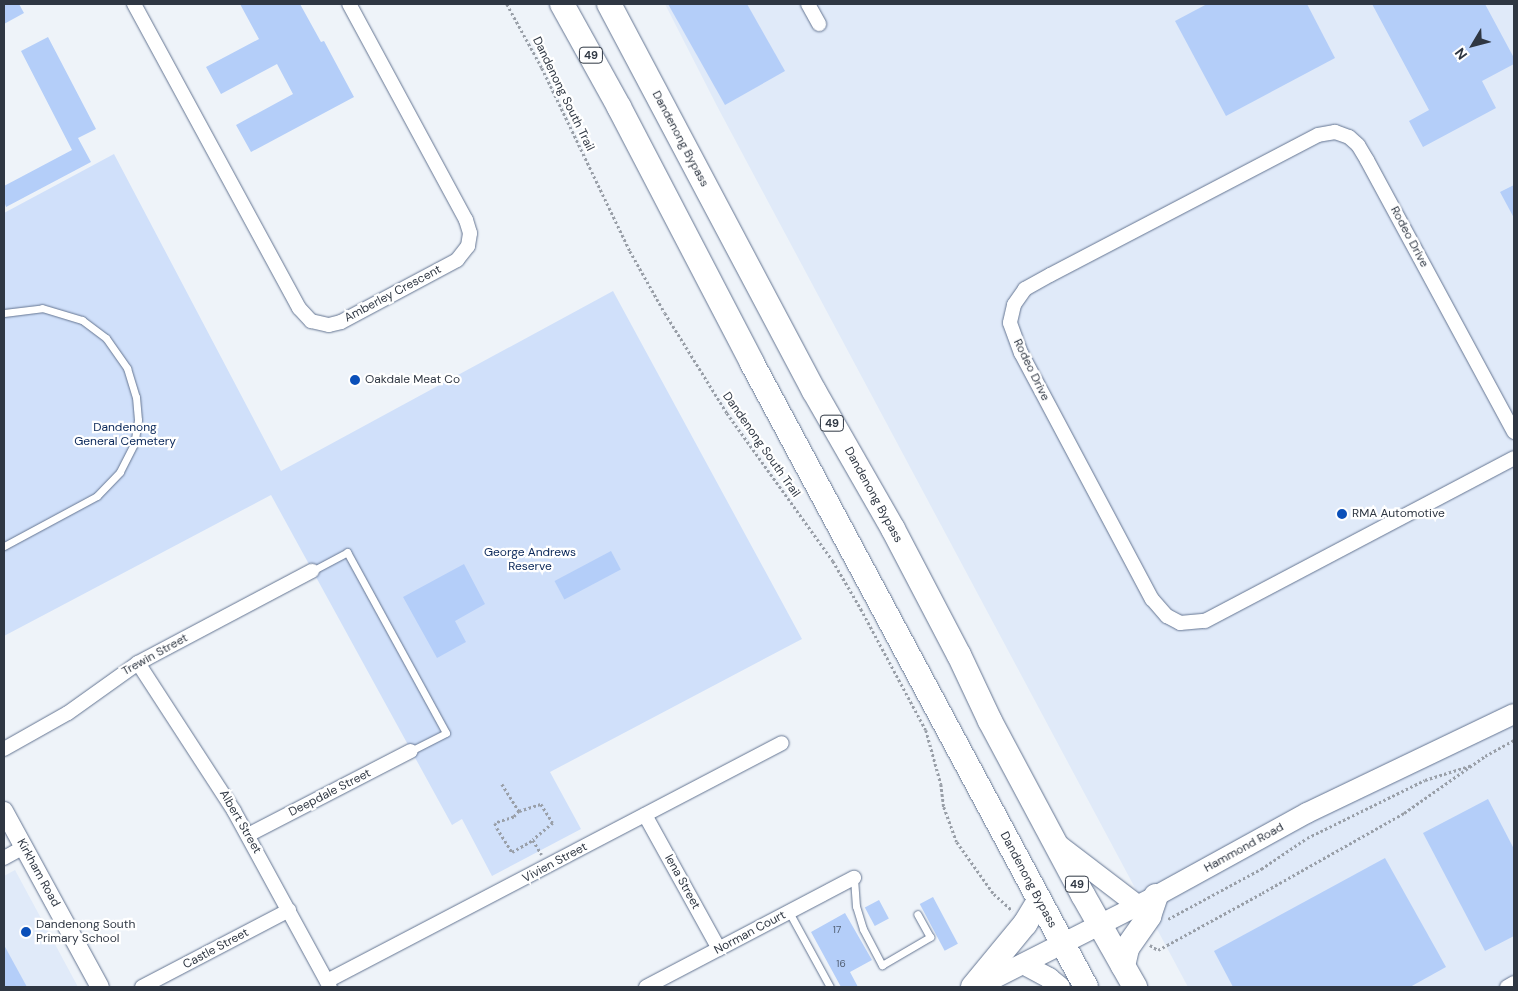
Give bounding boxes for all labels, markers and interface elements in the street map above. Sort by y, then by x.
north arrow [1448,20,1498,70]
street label: Dandenong South Trail [529,35,597,153]
text: N [1451,45,1471,64]
road number: 49 [578,46,604,64]
street label: Dandenong Bypass [649,88,711,190]
street label: Rodeo Drive [1387,204,1431,270]
street label: Amberley Crescent [342,262,444,326]
street label: Rodeo Drive [1010,337,1052,403]
place label: Oakdale Meat Co [365,373,460,387]
marker: Oakdale Meat Co [349,374,361,386]
street label: Dandenong South Trail [719,390,803,500]
road number: 49 [820,414,844,432]
park label: Dandenong General Cemetery [74,421,176,449]
street label: Dandenong Bypass [841,445,905,545]
place label: RMA Automotive [1352,507,1445,521]
marker: RMA Automotive [1336,508,1348,520]
park label: George Andrews Reserve [484,546,576,574]
street label: Trewin Street [120,631,190,679]
street label: Deepdale Street [287,766,373,820]
street label: Albert Street [216,788,264,856]
street label: Hammond Road [1202,820,1286,876]
street label: Dandenong Bypass [997,829,1059,931]
street label: Kirkham Road [13,836,63,910]
street label: Vivien Street [520,840,590,886]
street label: Iena Street [661,852,703,912]
road number: 49 [1064,876,1090,892]
street label: Norman Court [712,908,788,958]
place label: Dandenong South Primary School [36,918,135,946]
house number: 17 [833,924,841,936]
marker: Dandenong South Primary School [20,926,32,938]
street label: Castle Street [181,926,251,972]
house number: 16 [836,958,846,970]

